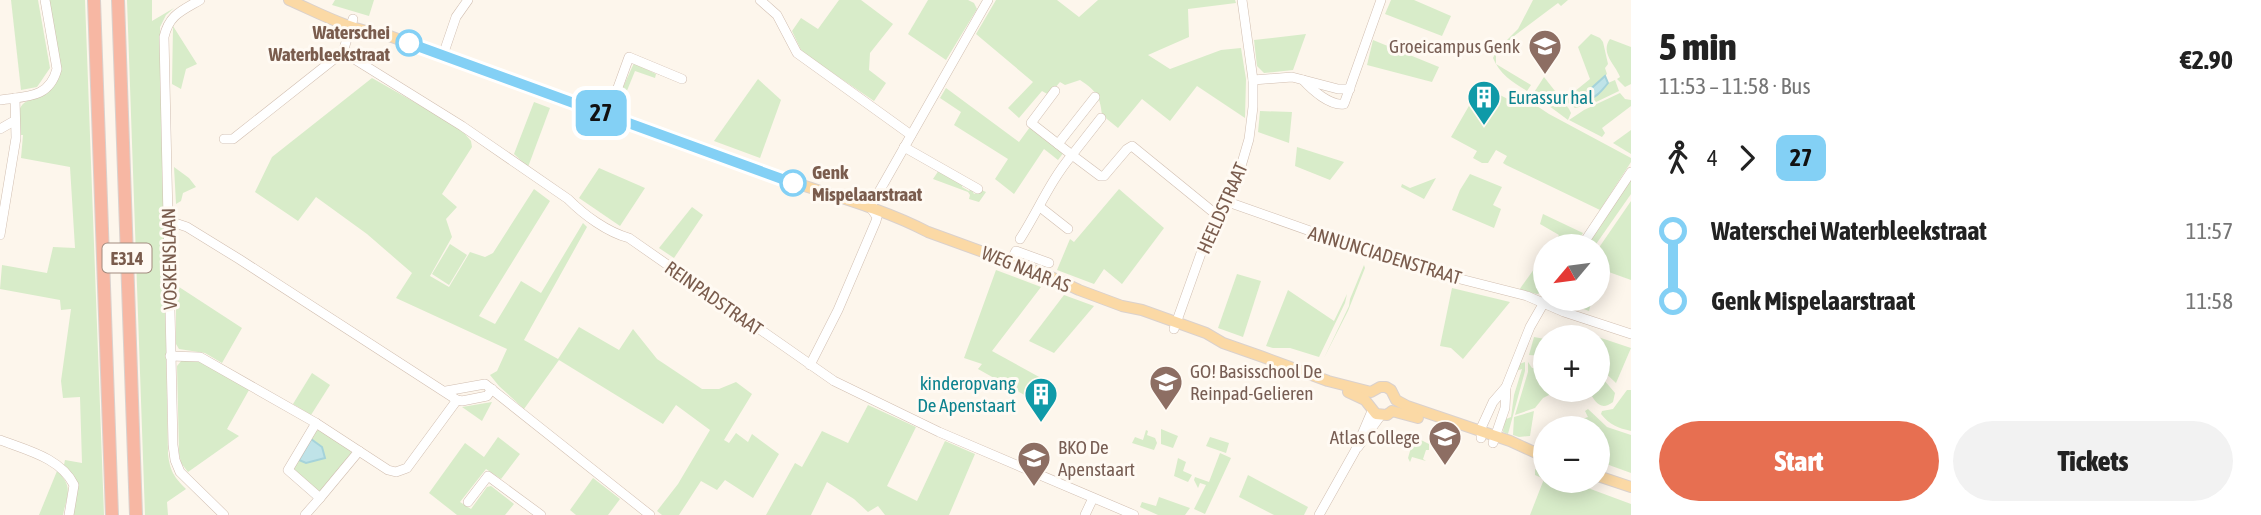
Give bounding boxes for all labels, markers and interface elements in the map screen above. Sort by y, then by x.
place label: Waterschei Waterbleekstraat [268,21,391,65]
text: 5 min [1659,25,1737,68]
school or university icon: Groeicampus Genk [1526,27,1564,76]
marker: Waterschei Waterbleekstraat [396,30,422,56]
place label: Groeicampus Genk [1389,35,1521,57]
text: €2.90 [2180,45,2233,75]
text: 11:53 – 11:58 · Bus [1659,73,1811,99]
building icon: Eurassur hal [1465,78,1503,127]
place label: Eurassur hal [1508,86,1593,108]
line badge: 27 [570,90,632,136]
text: 27 [590,99,612,126]
icon: walk [1659,139,1697,177]
icon: forward [1728,139,1766,177]
text: 27 [1790,144,1812,171]
text: 4 [1707,145,1718,171]
street label: HEELDSTRAAT [1192,159,1252,257]
place label: Genk Mispelaarstraat [812,161,923,205]
marker: Genk Mispelaarstraat [780,170,806,196]
street label: VOSKENSLAAN [157,208,181,310]
text: Waterschei Waterbleekstraat [1711,216,1987,246]
text: 11:57 [2186,218,2233,244]
street label: ANNUNCIADENSTRAAT [1306,221,1465,289]
north arrow [1533,234,1610,312]
map controls [1533,234,1610,493]
street label: WEG NAAR AS [978,241,1074,297]
road number: E314 [102,244,152,272]
street label: REINPADSTRAAT [661,256,768,340]
text: Genk Mispelaarstraat [1711,286,1915,316]
text: 11:58 [2186,288,2233,314]
button: + [1533,325,1610,402]
place label: GO! Basisschool De Reinpad-Gelieren [1190,360,1322,404]
school or university icon: GO! Basisschool De Reinpad-Gelieren [1147,363,1185,412]
place label: kinderopvang De Apenstaart [917,372,1017,416]
building icon: kinderopvang De Apenstaart [1022,375,1060,424]
button: − [1533,416,1610,493]
school or university icon: Atlas College [1426,418,1464,467]
button: Start [1659,421,1939,501]
button: Tickets [1953,421,2233,501]
place label: Atlas College [1330,426,1420,448]
place label: BKO De Apenstaart [1058,436,1135,480]
school or university icon: BKO De Apenstaart [1015,439,1053,488]

